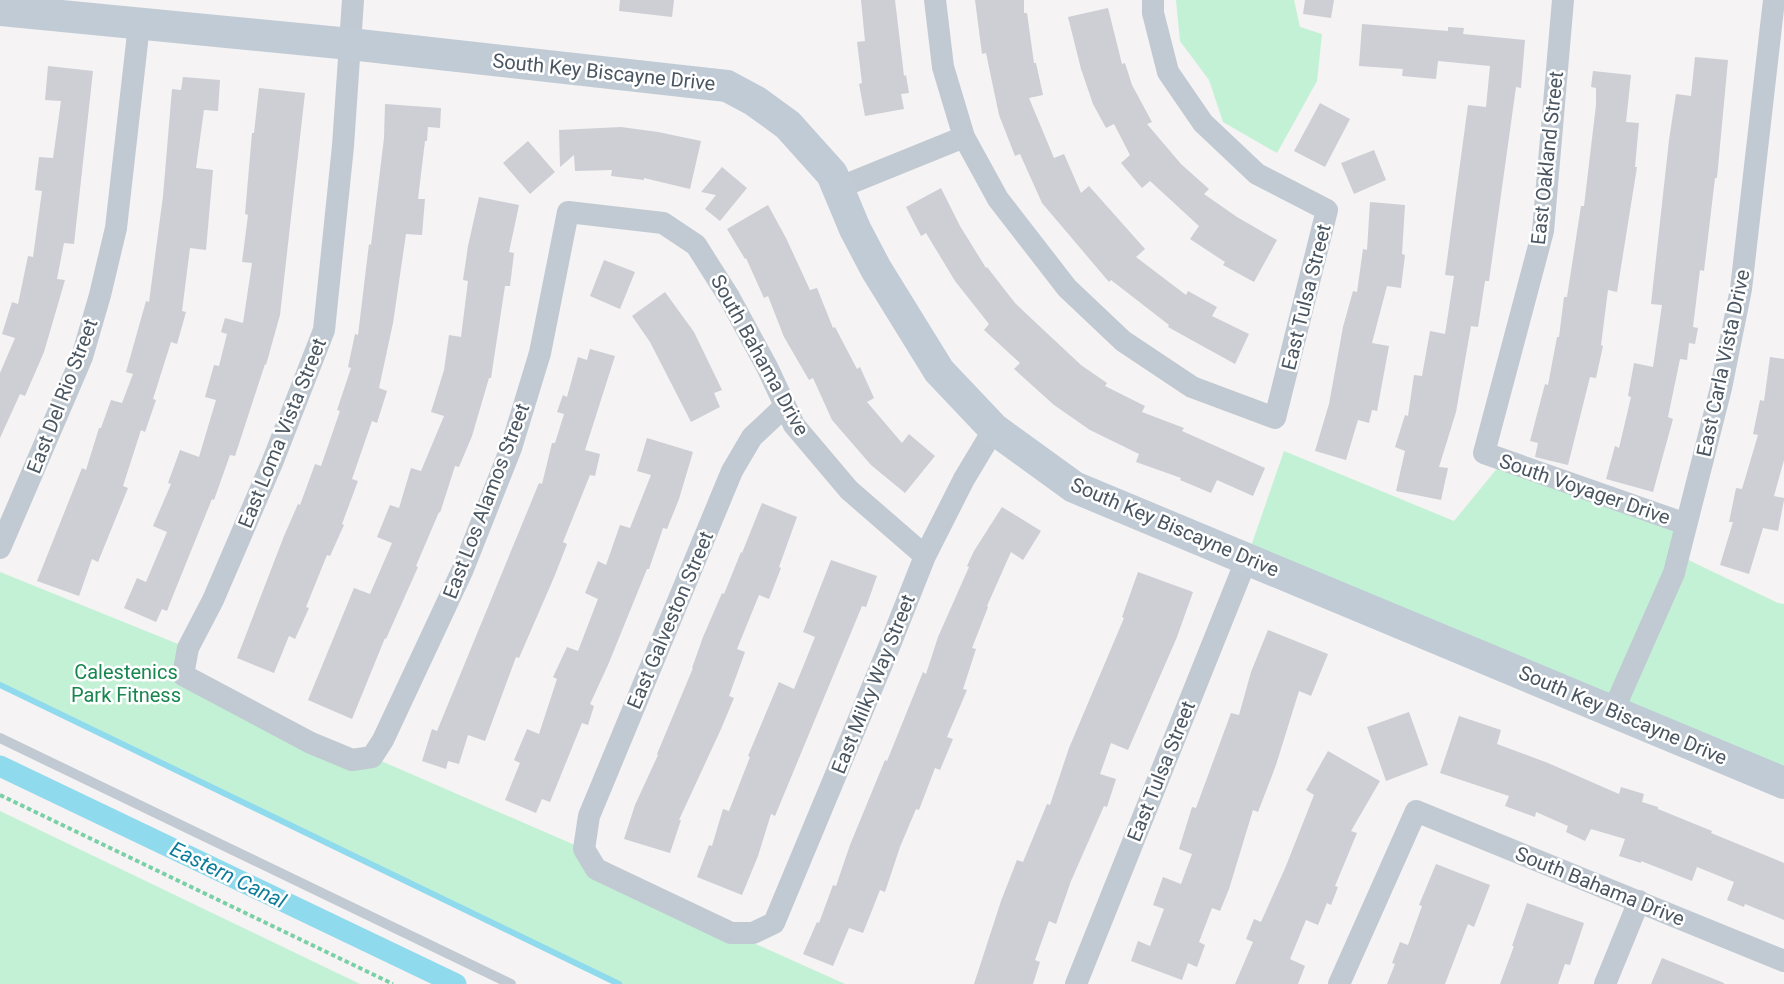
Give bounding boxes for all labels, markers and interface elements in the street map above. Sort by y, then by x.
street label: South Key Biscayne Drive [491,48,717,96]
street label: East Oakland Street [1526,70,1568,246]
street label: East Tulsa Street [1276,222,1336,372]
street label: East Carla Vista Drive [1691,267,1755,459]
street label: South Bahama Drive [706,270,814,440]
street label: East Del Rio Street [21,315,103,477]
street label: East Loma Vista Street [233,335,331,531]
street label: East Los Alamos Street [438,400,534,602]
street label: South Voyager Drive [1496,449,1674,529]
street label: South Key Biscayne Drive [1067,472,1283,582]
street label: East Galveston Street [622,528,718,712]
street label: East Milky Way Street [826,591,920,777]
park label: Calestenics Park Fitness [71,660,181,707]
street label: South Key Biscayne Drive [1515,660,1731,770]
street label: East Tulsa Street [1122,697,1200,845]
water label: Eastern Canal [166,837,291,914]
street label: South Bahama Drive [1512,841,1688,931]

